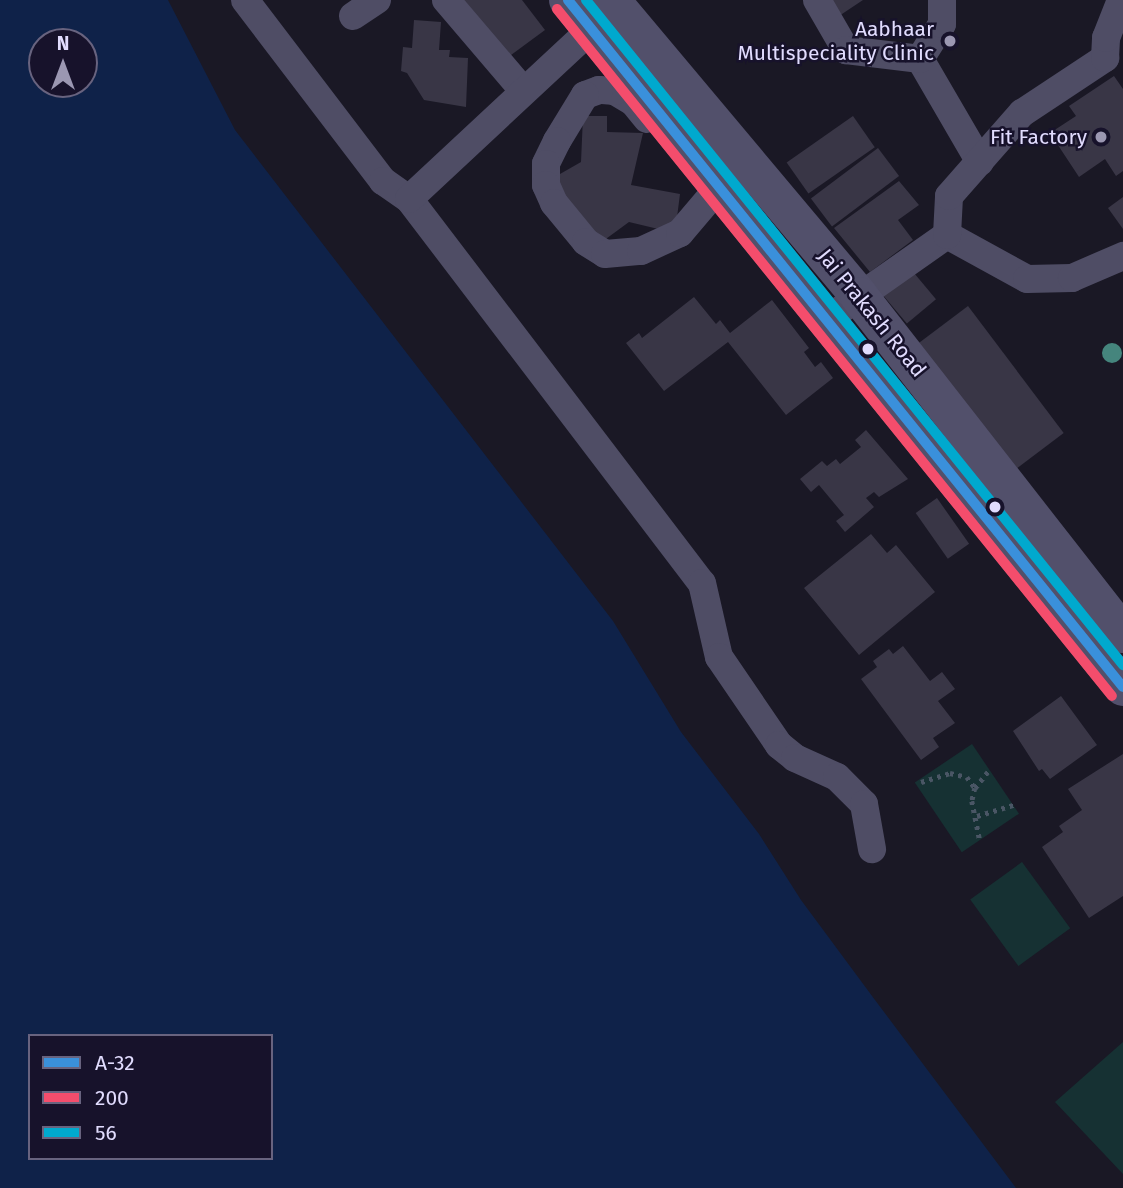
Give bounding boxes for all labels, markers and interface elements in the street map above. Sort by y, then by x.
place label: Aabhaar Multispeciality Clinic [738,16,934,66]
north arrow [28,28,98,98]
marker: Aabhaar Multispeciality Clinic [940,31,960,51]
text: N [57,32,69,55]
place label: Fit Factory [990,124,1087,150]
marker: Fit Factory [1093,129,1109,145]
street label: Jai Prakash Road [813,244,931,382]
unlabelled marker [861,342,875,356]
unlabelled marker [988,500,1002,514]
legend [28,1034,273,1160]
text: A-32 [95,1050,135,1076]
text: 200 [95,1085,129,1111]
text: 56 [95,1120,117,1146]

